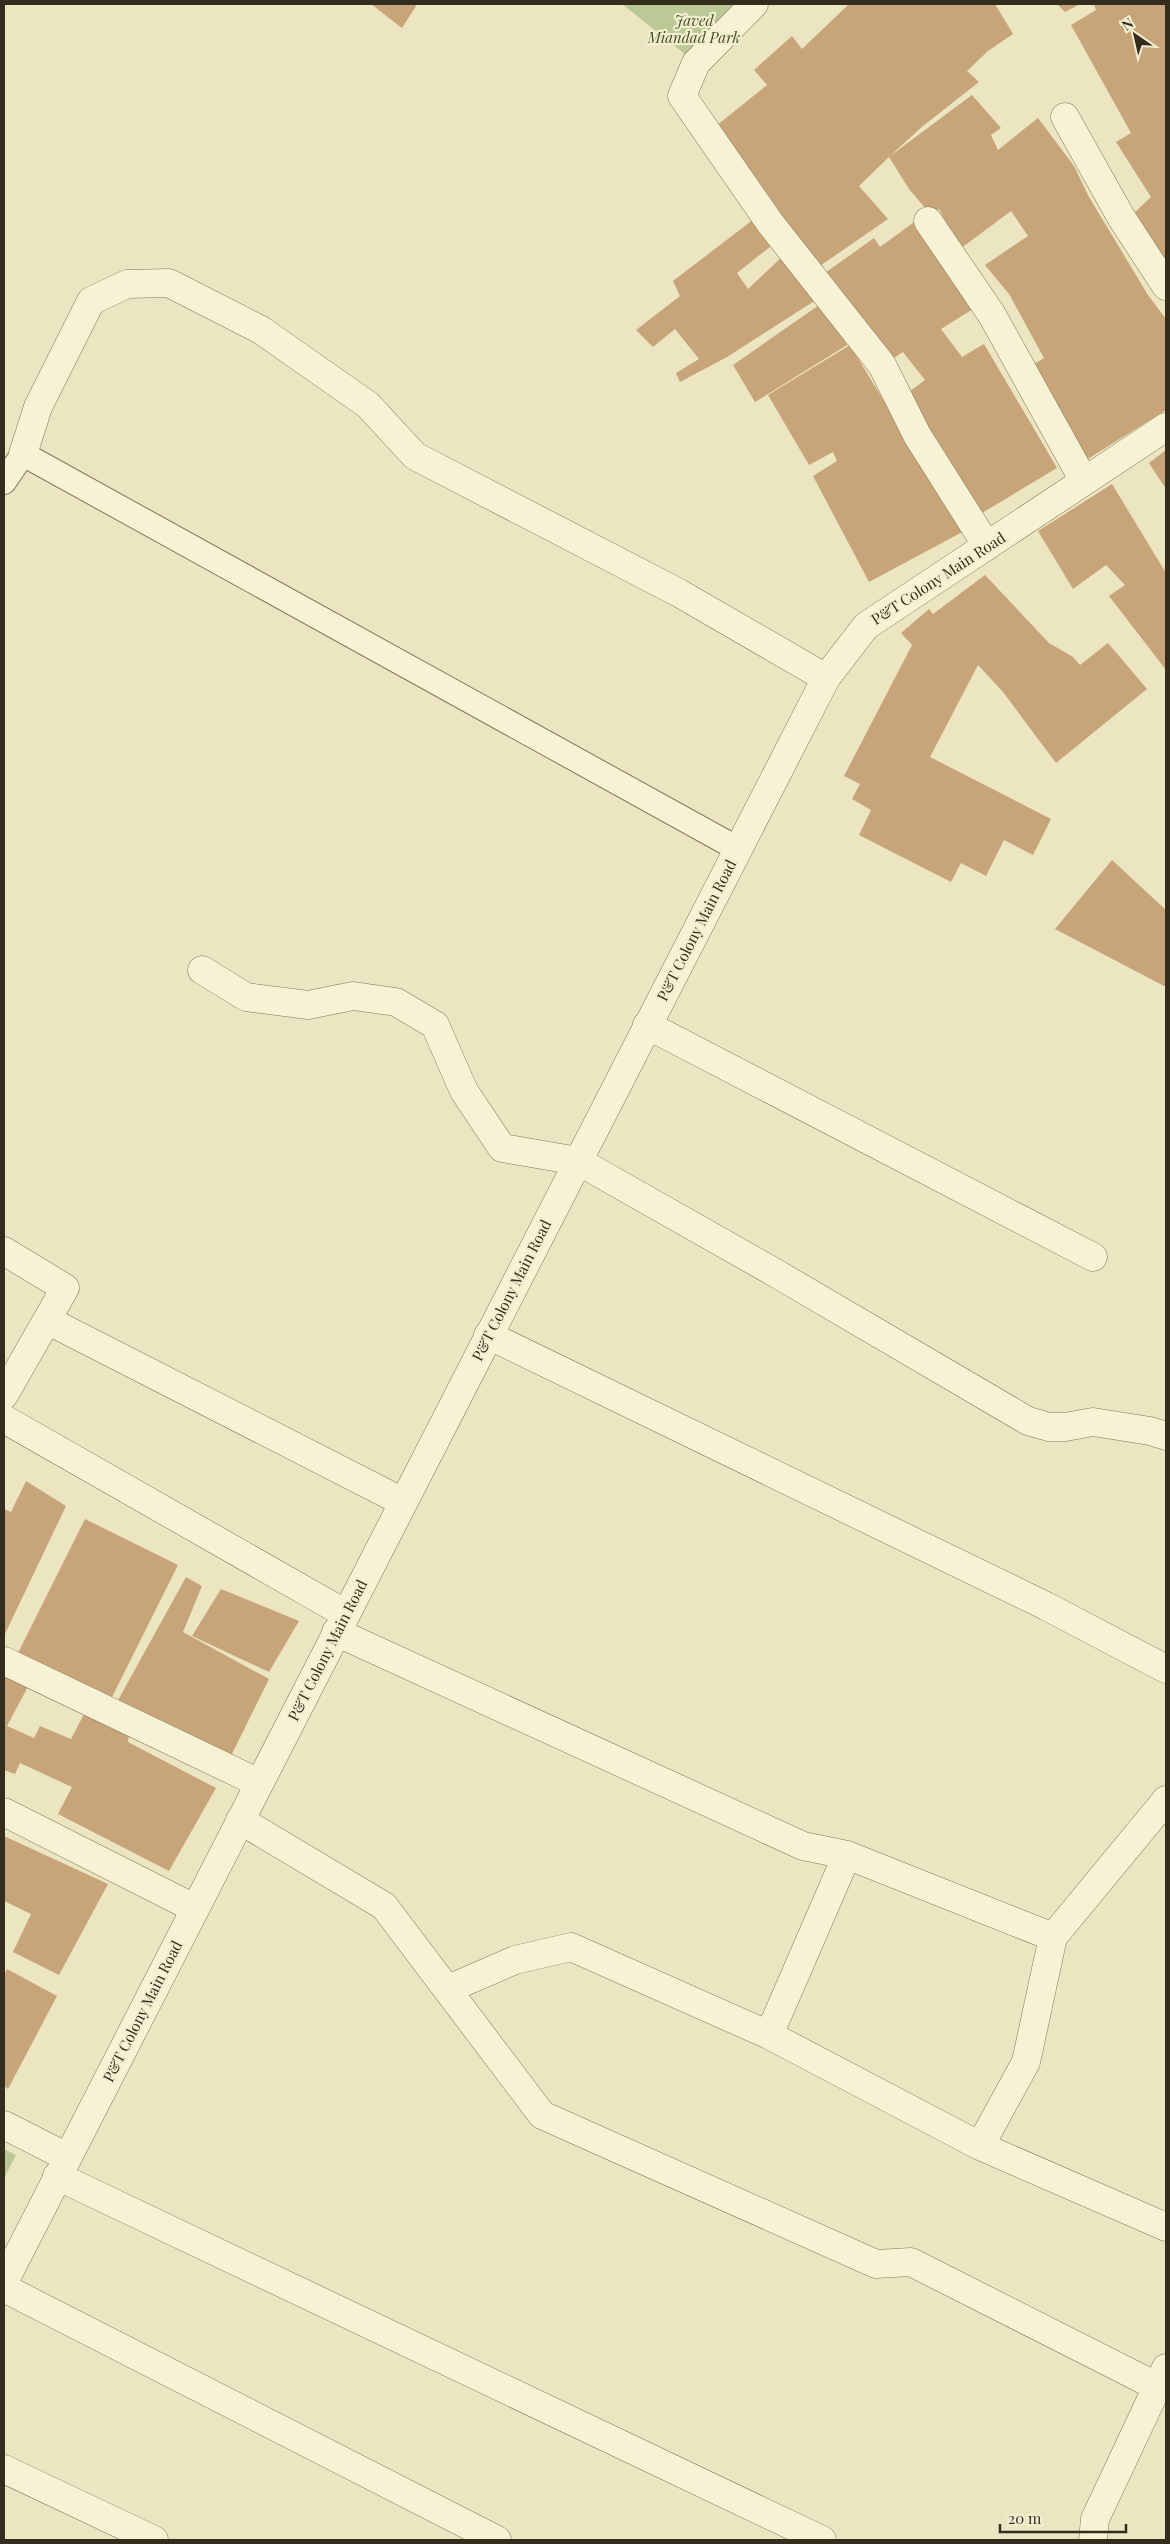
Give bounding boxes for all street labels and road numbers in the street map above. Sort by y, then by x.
street label: P&T Colony Main Road [867,527,1009,629]
street label: P&T Colony Main Road [652,856,740,1004]
street label: P&T Colony Main Road [467,1216,555,1364]
street label: P&T Colony Main Road [283,1576,371,1724]
street label: P&T Colony Main Road [98,1937,186,2085]

